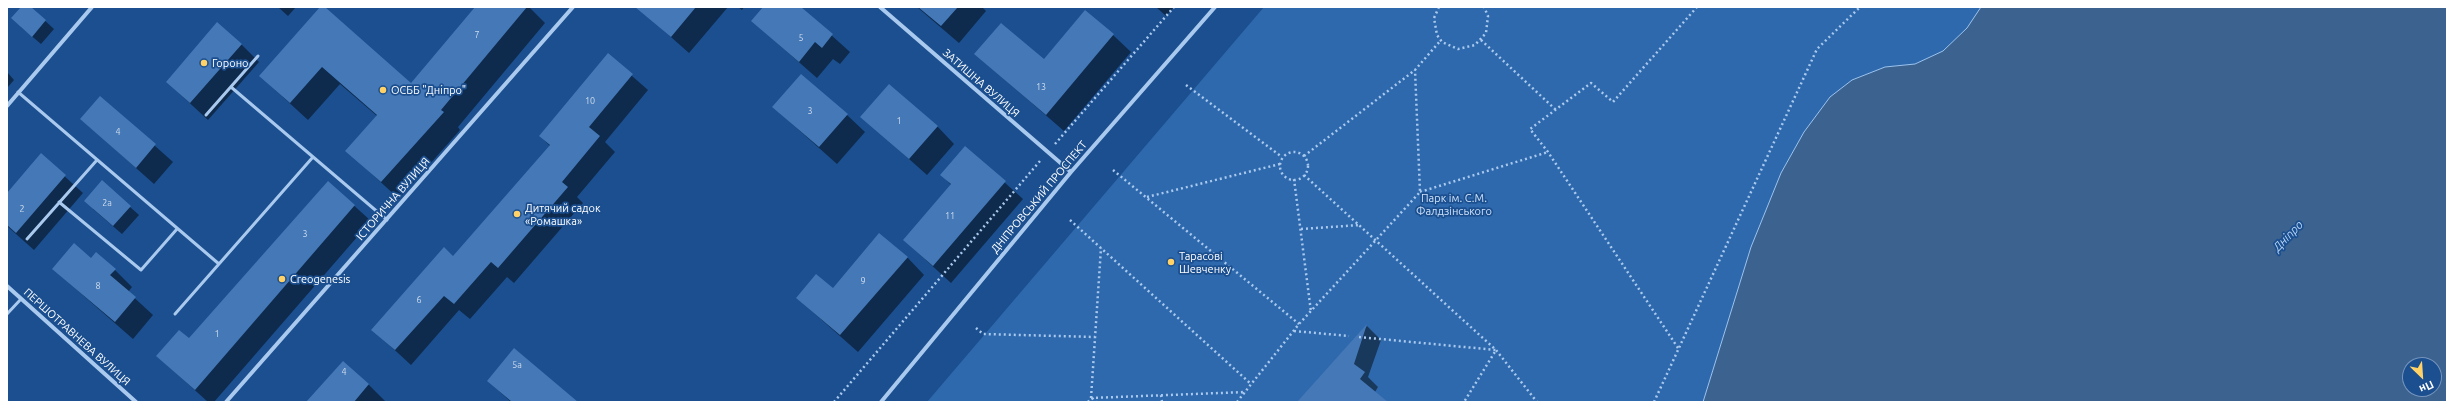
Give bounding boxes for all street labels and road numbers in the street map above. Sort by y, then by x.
street label: ЗАТИШНА ВУЛИЦЯ [940,46,1022,120]
street label: ДНІПРОВСЬКИЙ ПРОСПЕКТ [988,138,1090,256]
street label: ІСТОРИЧНА ВУЛИЦЯ [353,155,433,243]
street label: ПЕРШОТРАВНЕВА ВУЛИЦЯ [21,286,133,388]

